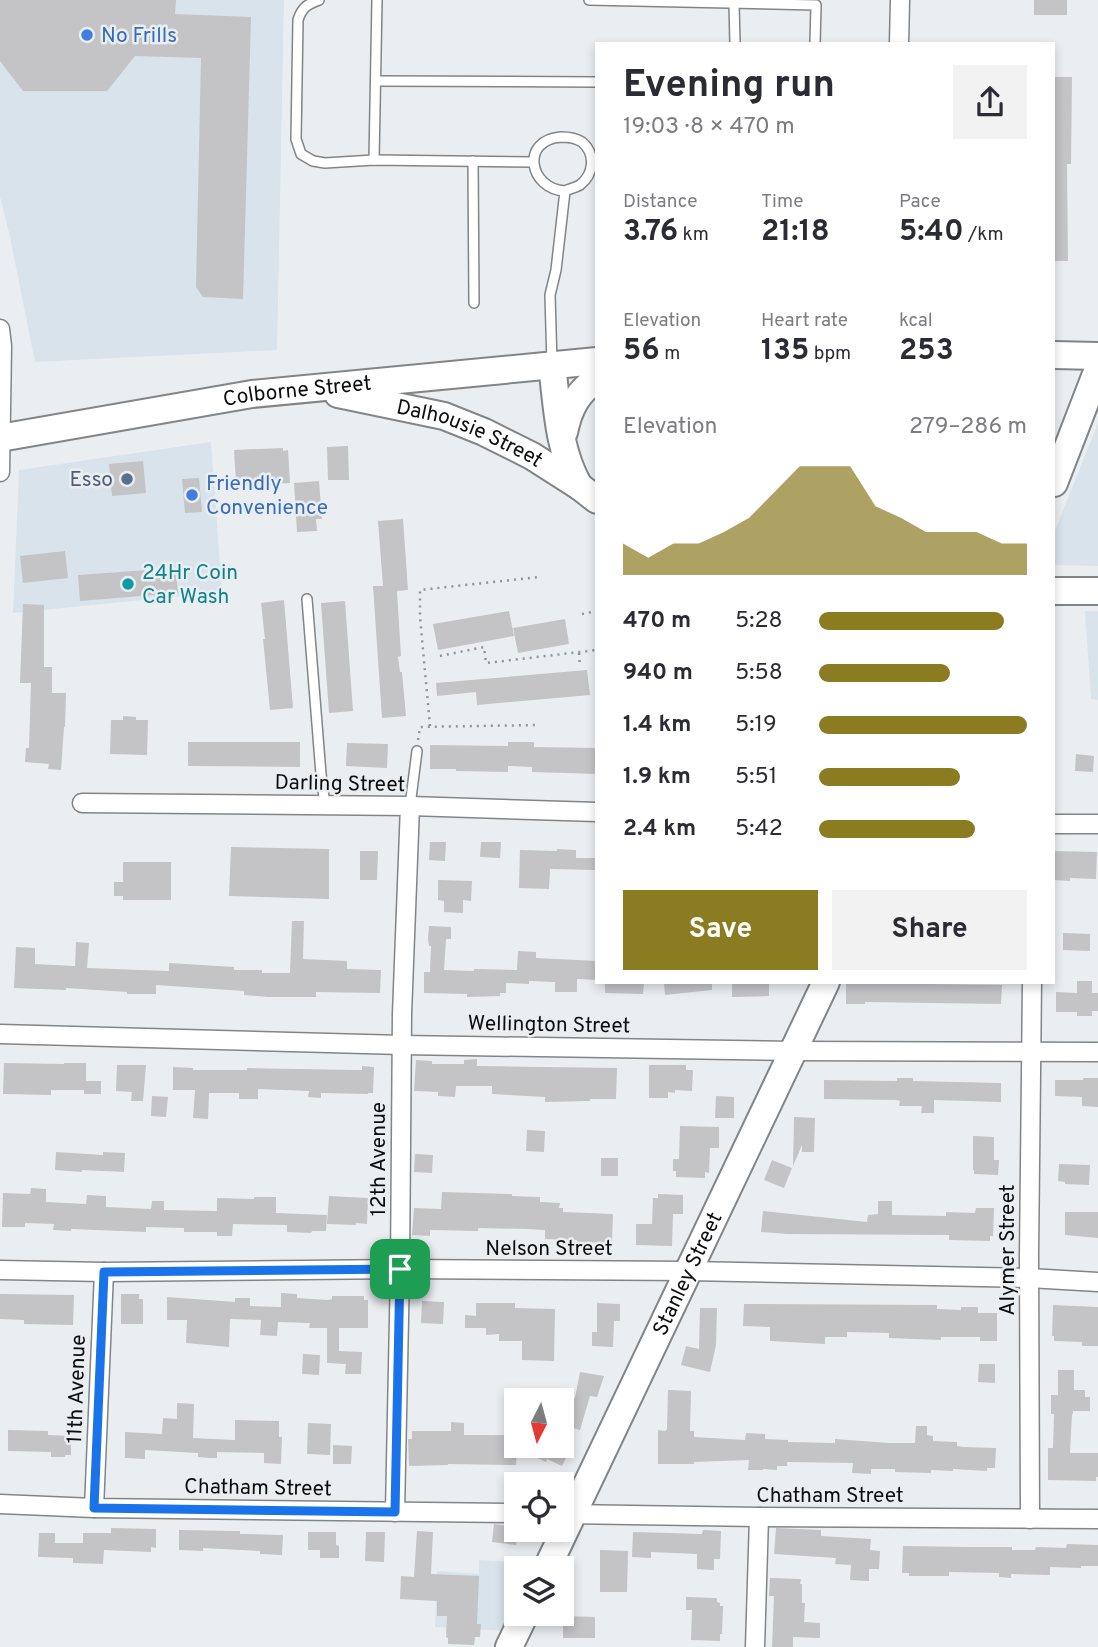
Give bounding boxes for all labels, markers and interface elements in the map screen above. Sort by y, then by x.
place label: No Frills [101,23,177,50]
marker: No Frills [79,27,95,43]
text: Evening run [623,62,835,111]
button: share [953,65,1027,139]
text: 19:03 · 8 × 470 m [623,113,795,142]
text: Distance [623,190,698,214]
text: Time [761,190,804,214]
text: Pace [899,190,941,214]
text: 3.76 [623,214,678,251]
text: 21:18 [761,214,830,251]
text: 5:40 [899,214,964,251]
text: km [678,223,709,247]
text: /km [964,223,1004,247]
text: Elevation [623,309,701,333]
text: Heart rate [761,309,848,333]
text: kcal [899,309,933,333]
text: 56 [623,333,660,370]
text: 135 [761,333,809,370]
text: 253 [899,333,954,370]
text: m [660,342,680,366]
text: bpm [809,342,851,366]
street label: Colborne Street [221,371,373,414]
street label: Dalhousie Street [394,394,548,474]
text: Elevation [623,413,718,442]
text: 279–286 m [909,413,1027,442]
place label: Esso [70,467,113,494]
marker: Esso [119,471,135,487]
place label: Friendly Convenience [206,471,328,522]
marker: Friendly Convenience [184,487,200,503]
place label: 24Hr Coin Car Wash [142,560,238,611]
marker: 24Hr Coin Car Wash [120,576,136,592]
text: 470 m [623,607,691,636]
text: 5:28 [735,607,783,636]
text: 940 m [623,659,693,688]
text: 5:58 [735,659,783,688]
text: 1.4 km [623,711,691,740]
text: 5:19 [735,711,777,740]
text: 1.9 km [623,763,691,792]
text: 5:51 [735,763,777,792]
street label: Darling Street [274,770,406,799]
text: 2.4 km [623,815,696,844]
text: 5:42 [735,815,783,844]
button: Save [623,890,818,970]
button: Share [832,890,1027,970]
street label: Wellington Street [467,1011,631,1040]
street label: 12th Avenue [366,1102,393,1216]
street label: Alymer Street [995,1184,1022,1316]
street label: Stanley Street [648,1208,729,1340]
street label: Nelson Street [485,1236,613,1263]
pin [370,1239,430,1299]
icon: arrive [381,1250,419,1288]
street label: 11th Avenue [62,1334,93,1444]
north arrow [504,1388,574,1458]
map controls [504,1388,574,1626]
button: locate [504,1472,574,1542]
street label: Chatham Street [184,1474,332,1503]
street label: Chatham Street [756,1483,904,1510]
button: layers [504,1556,574,1626]

